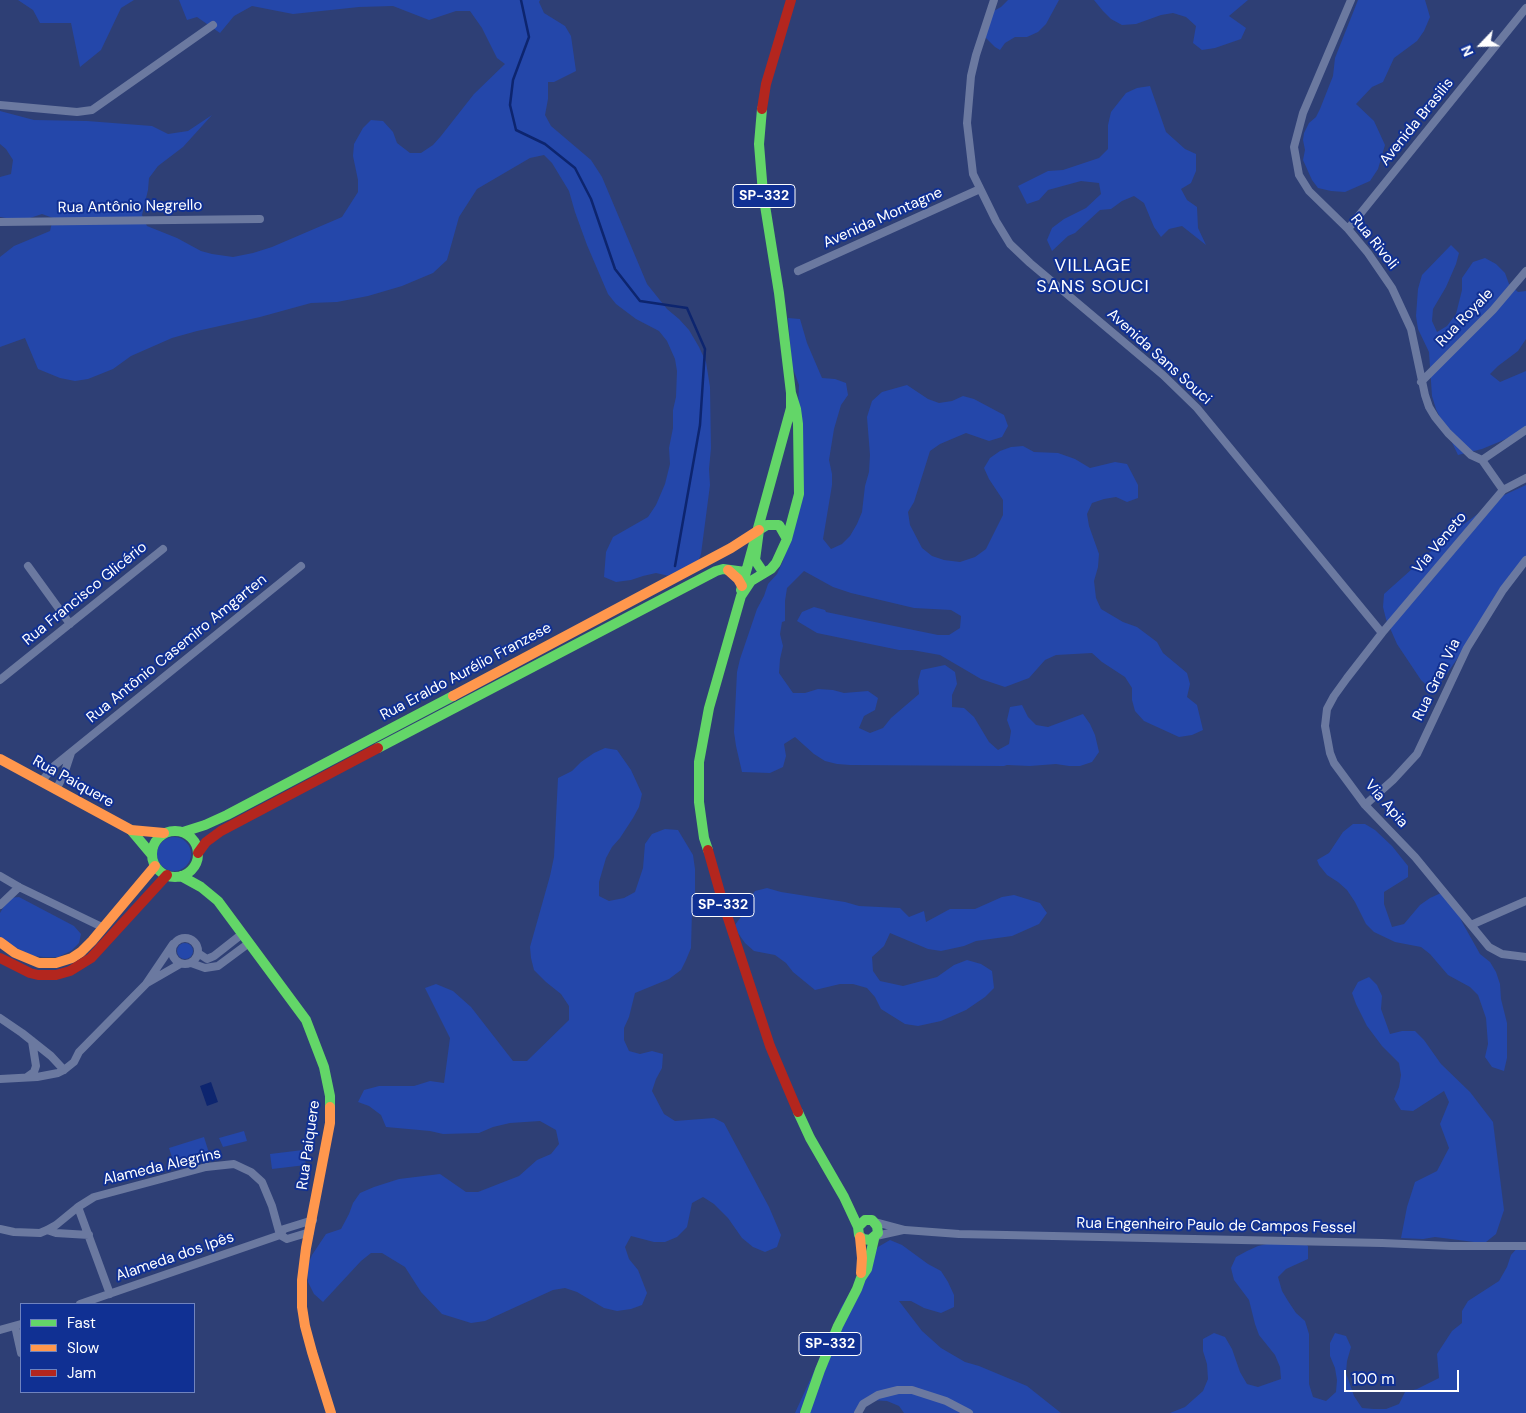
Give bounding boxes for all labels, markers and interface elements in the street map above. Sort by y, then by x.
north arrow [1456,20,1506,70]
text: N [1457,43,1478,59]
street label: Avenida Brasilis [1376,75,1458,169]
street label: Avenida Montagne [821,184,945,252]
road number: SP-332 [733,185,795,208]
street label: Rua Antônio Negrello [58,197,202,217]
street label: Rua Rivoli [1346,211,1402,273]
district label: VILLAGE SANS SOUCI [1035,255,1151,298]
street label: Rua Royale [1433,285,1497,351]
street label: Avenida Sans Souci [1103,305,1215,409]
street label: Via Veneto [1409,509,1471,577]
street label: Rua Francisco Glicério [19,538,151,650]
street label: Rua Antônio Casemiro Amgarten [83,571,271,727]
street label: Rua Eraldo Aurélio Franzese [377,619,555,725]
street label: Rua Gran Via [1409,636,1465,724]
street label: Rua Paiquere [29,752,117,812]
street label: Via Apia [1361,777,1411,831]
road number: SP-332 [692,894,754,916]
street label: Rua Paiquere [294,1099,324,1191]
street label: Alameda Alegrins [101,1145,223,1189]
street label: Rua Engenheiro Paulo de Campos Fessel [1076,1215,1356,1237]
street label: Alameda dos Ipês [114,1228,236,1286]
legend [20,1303,195,1393]
text: Fast [67,1313,96,1333]
road number: SP-332 [799,1332,861,1356]
text: Slow [67,1338,99,1358]
scale bar [1346,1360,1461,1392]
text: Jam [67,1363,96,1383]
text: 100 m [1352,1369,1395,1389]

